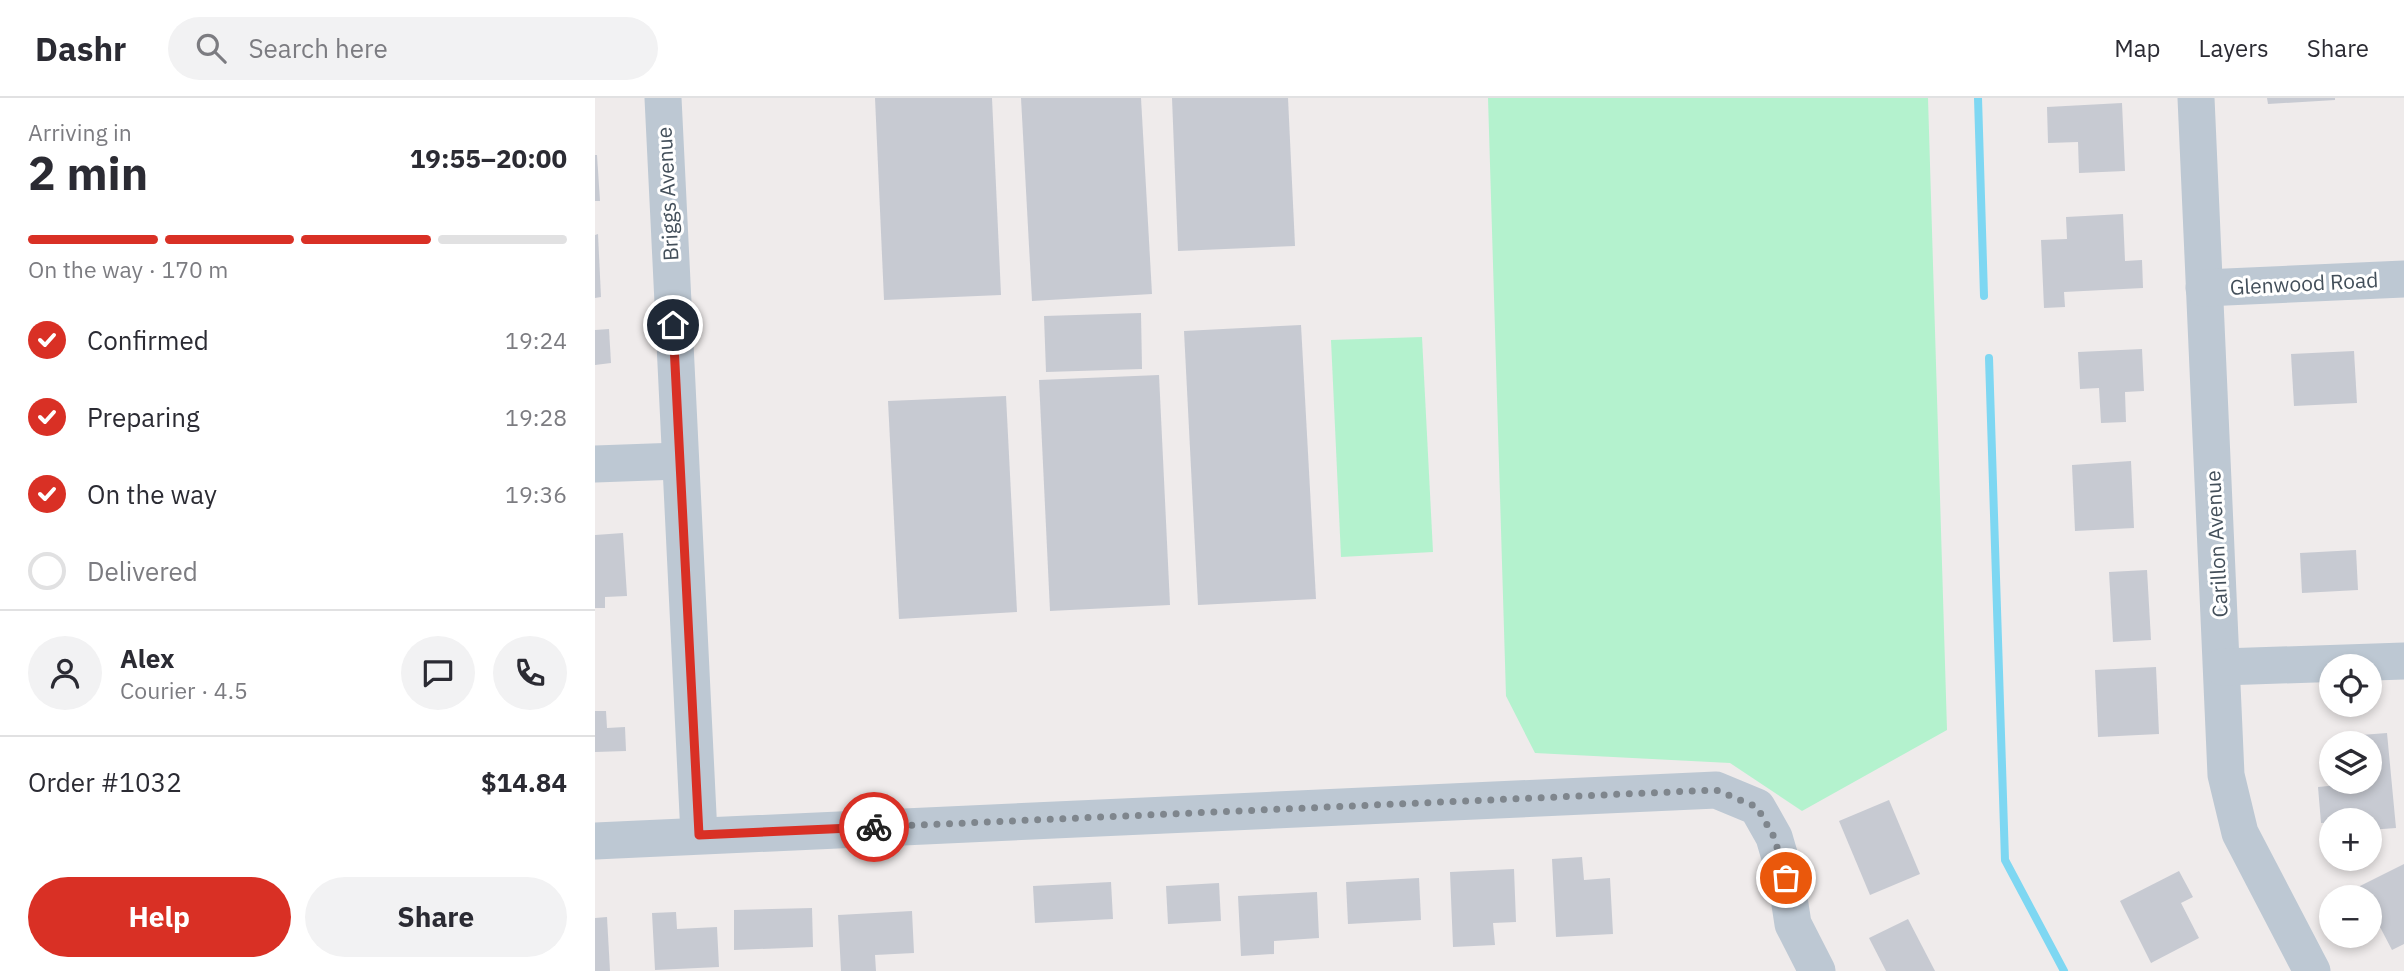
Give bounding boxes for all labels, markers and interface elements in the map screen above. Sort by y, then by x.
search box [168,17,658,80]
text: Dashr [35,27,126,70]
icon: search [192,29,230,67]
text: Search here [248,31,388,65]
text: Map [2114,32,2161,64]
text: Layers [2199,32,2269,64]
text: Share [2307,32,2369,64]
text: Arriving in [28,117,132,147]
street label: Briggs Avenue [650,126,684,262]
text: 19:55–20:00 [410,141,567,175]
text: 2 min [28,143,148,203]
text: On the way · 170 m [28,254,228,284]
street label: Glenwood Road [2229,265,2379,301]
pin [643,295,703,355]
icon: home [654,306,692,344]
icon: check [28,321,66,359]
text: Confirmed [87,323,209,357]
text: 19:24 [505,325,567,355]
icon: check [28,398,66,436]
text: Preparing [87,400,200,434]
text: 19:28 [505,402,567,432]
street label: Carillon Avenue [2198,470,2234,618]
icon: check [28,475,66,513]
text: On the way [87,477,217,511]
text: 19:36 [505,479,567,509]
text: Delivered [87,554,198,588]
button: person [28,636,102,710]
button: chat [401,636,475,710]
button: phone [493,636,567,710]
text: Alex [120,641,174,675]
map controls [2319,654,2382,948]
button: locate [2319,654,2382,717]
text: Courier · 4.5 [120,675,248,705]
button: layers [2319,731,2382,794]
text: Order #1032 [28,765,182,799]
text: $14.84 [481,765,567,799]
courier [839,792,909,862]
icon: bike [855,808,893,846]
button: + [2319,808,2382,871]
pin [1756,848,1816,908]
icon: bag [1767,859,1805,897]
button: Help [28,877,291,957]
button: Share [305,877,567,957]
button: − [2319,885,2382,948]

